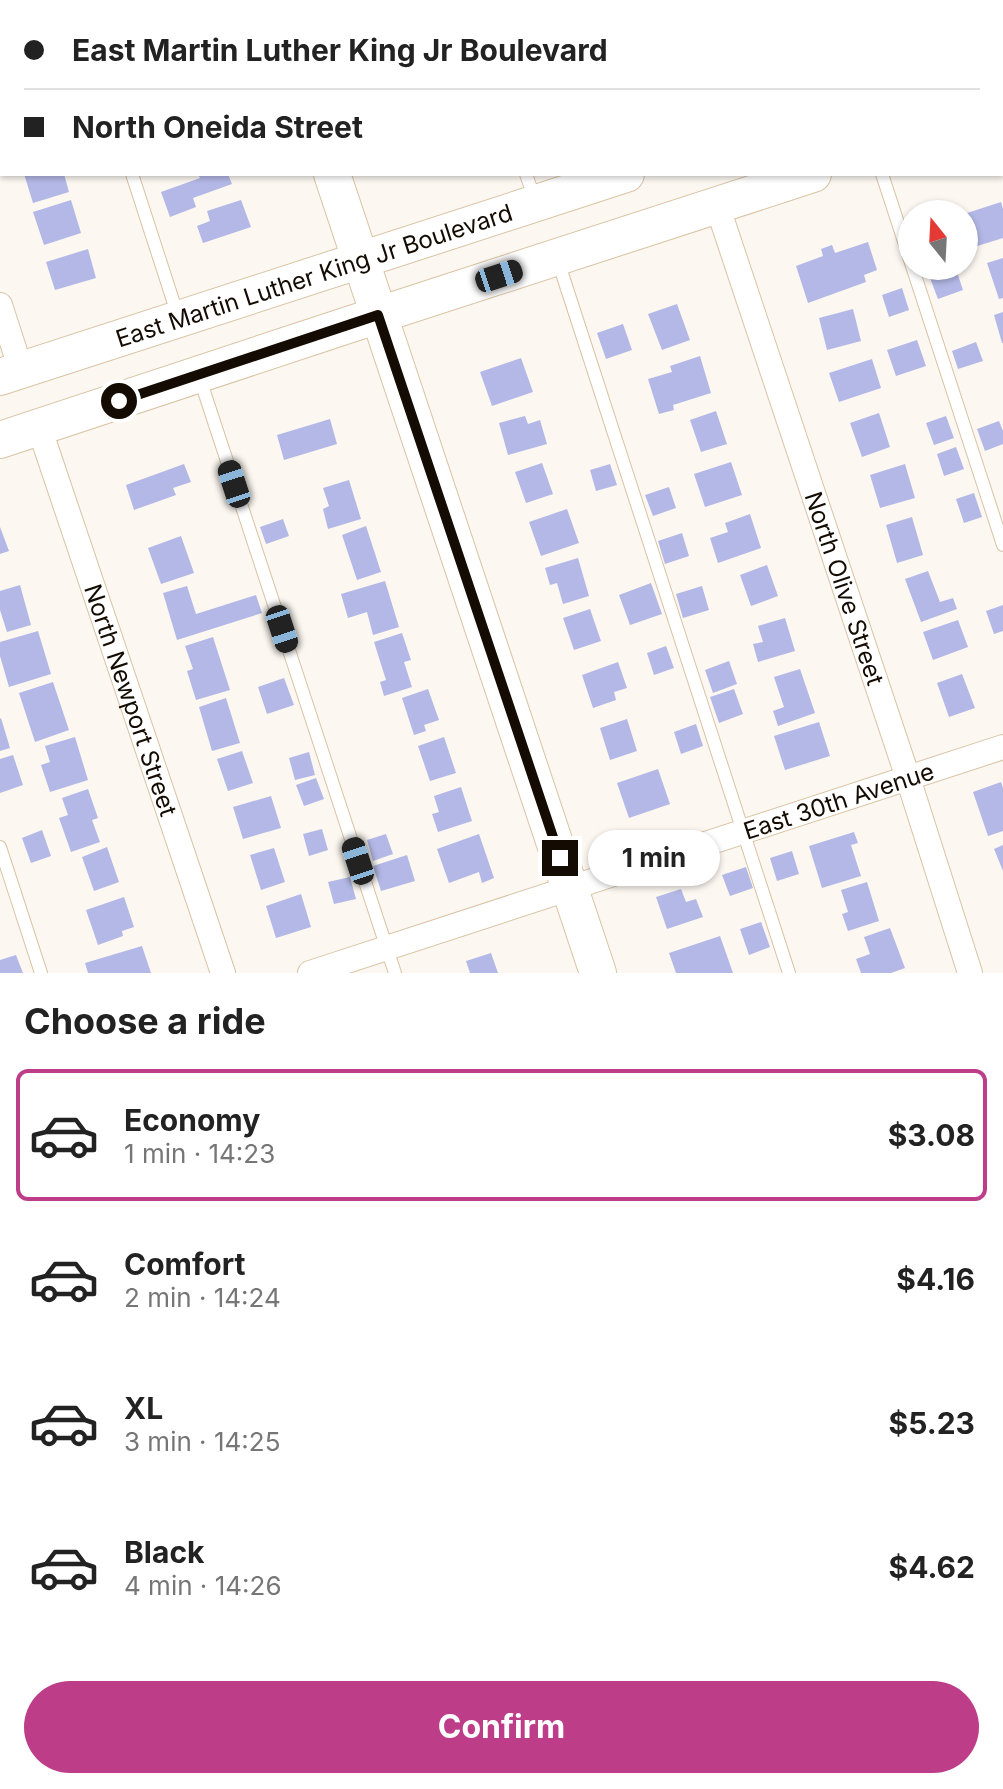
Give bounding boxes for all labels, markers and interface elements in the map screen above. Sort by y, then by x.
text: East Martin Luther King Jr Boulevard [72,32,608,68]
text: North Oneida Street [72,109,363,145]
street label: East Martin Luther King Jr Boulevard [112,197,516,353]
north arrow [898,200,978,280]
map controls [898,200,978,280]
car [472,257,526,295]
route start [101,383,137,419]
car [215,457,253,511]
street label: North Olive Street [799,488,891,689]
street label: North Newport Street [78,580,184,820]
car [263,602,301,656]
street label: East 30th Avenue [740,756,938,845]
callout: 1 min [588,830,720,886]
car [339,834,377,888]
route end [542,840,578,876]
text: 1 min [622,842,686,873]
text: Choose a ride [24,999,266,1043]
icon: car [28,1099,100,1171]
text: Economy [124,1102,260,1138]
text: $3.08 [888,1117,975,1153]
text: 1 min · 14:23 [124,1138,275,1169]
icon: car [28,1243,100,1315]
text: Comfort [124,1246,245,1282]
text: $4.16 [896,1261,975,1297]
text: 2 min · 14:24 [124,1282,281,1313]
icon: car [28,1387,100,1459]
text: XL [124,1390,163,1426]
text: $5.23 [889,1405,975,1441]
text: 3 min · 14:25 [124,1426,280,1457]
icon: car [28,1531,100,1603]
text: Black [124,1534,204,1570]
text: $4.62 [889,1549,975,1585]
text: 4 min · 14:26 [124,1570,282,1601]
button: Confirm [24,1681,979,1773]

